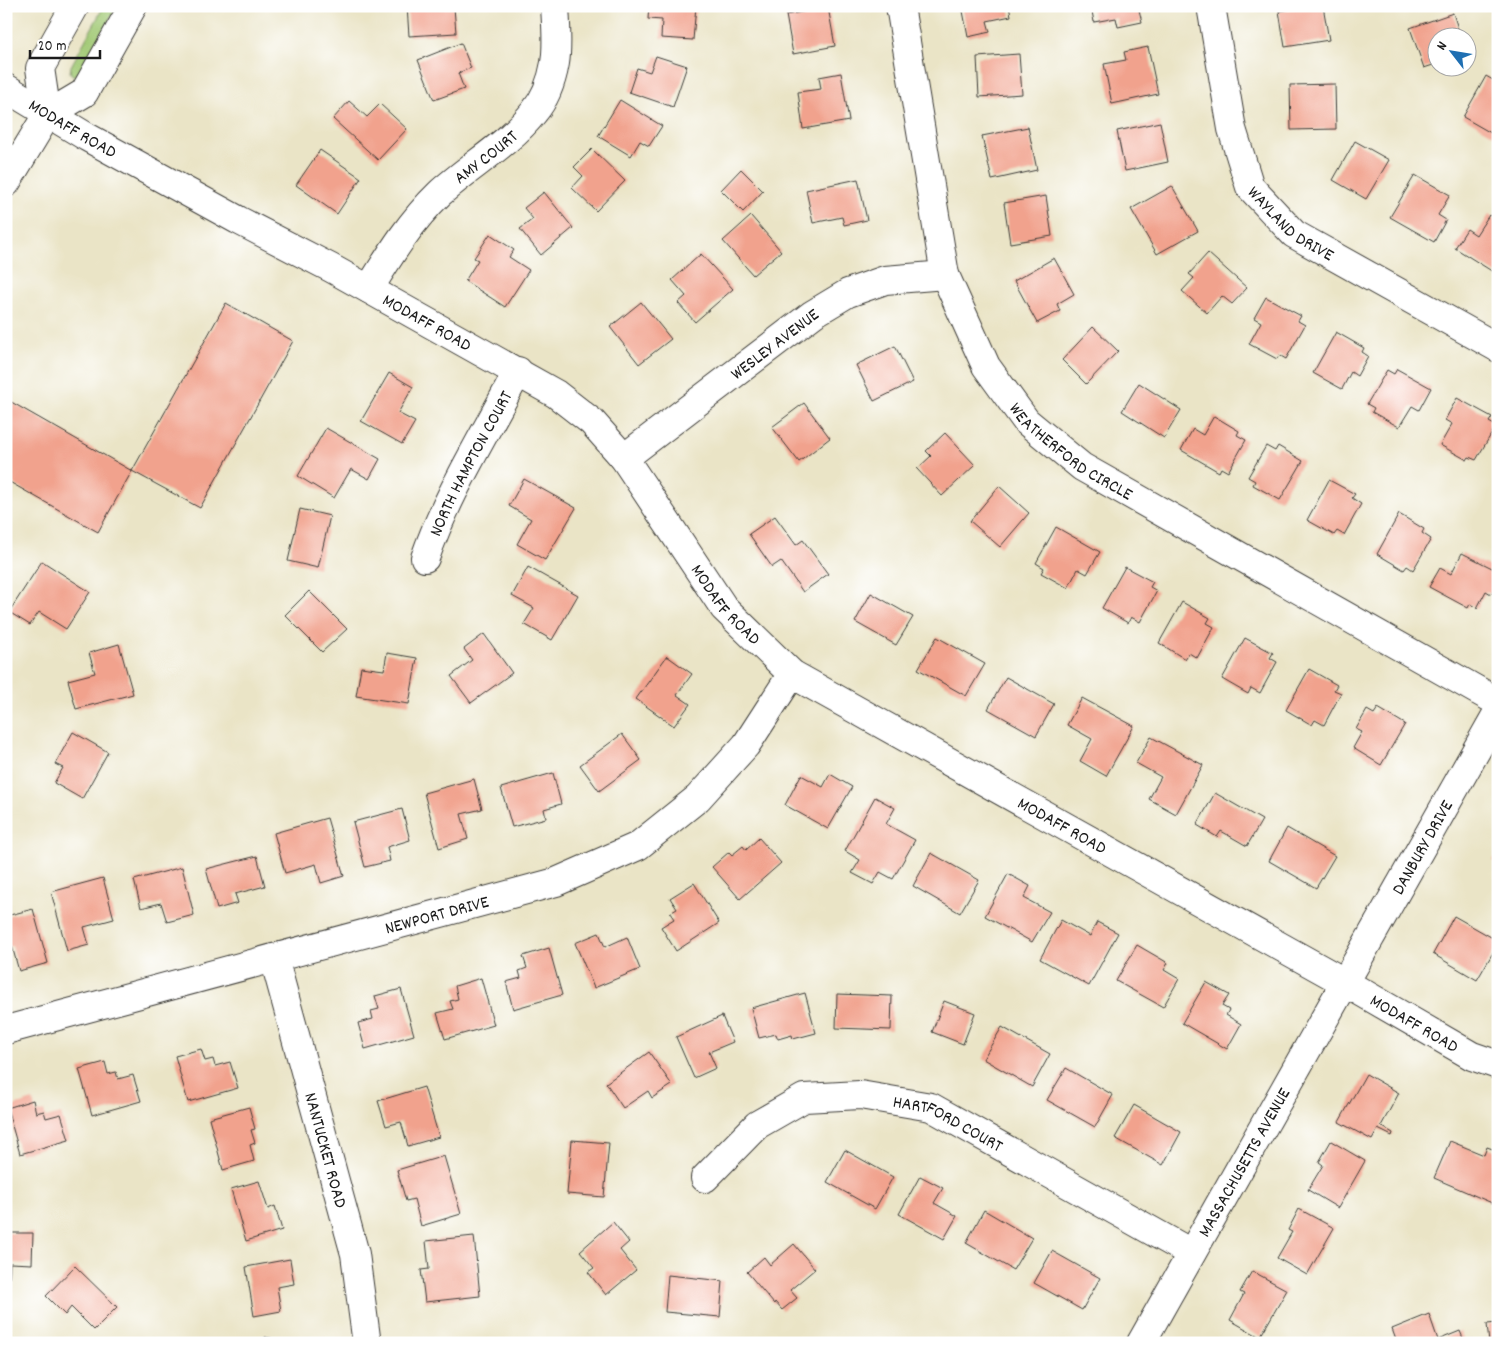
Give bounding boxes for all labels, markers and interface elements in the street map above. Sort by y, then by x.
scale bar [30,28,100,60]
north arrow [1426,28,1476,78]
text: 20 m [38,36,66,58]
text: N [1432,38,1453,54]
street label: MODAFF ROAD [23,94,120,166]
street label: AMY COURT [450,125,525,191]
street label: WAYLAND DRIVE [1240,182,1338,269]
street label: MODAFF ROAD [377,289,475,359]
street label: WESLEY AVENUE [726,304,825,387]
street label: NORTH HAMPTON COURT [424,387,520,541]
street label: WEATHERFORD CIRCLE [1002,398,1137,508]
street label: MODAFF ROAD [683,560,765,652]
street label: MODAFF ROAD [1012,792,1110,862]
street label: DANBURY DRIVE [1387,796,1461,900]
street label: NEWPORT DRIVE [383,891,492,942]
street label: MODAFF ROAD [1364,990,1462,1060]
street label: MASSACHUSETTS AVENUE [1193,1084,1298,1242]
street label: NANTUCKET ROAD [296,1090,352,1211]
street label: HARTFORD COURT [891,1091,1007,1160]

